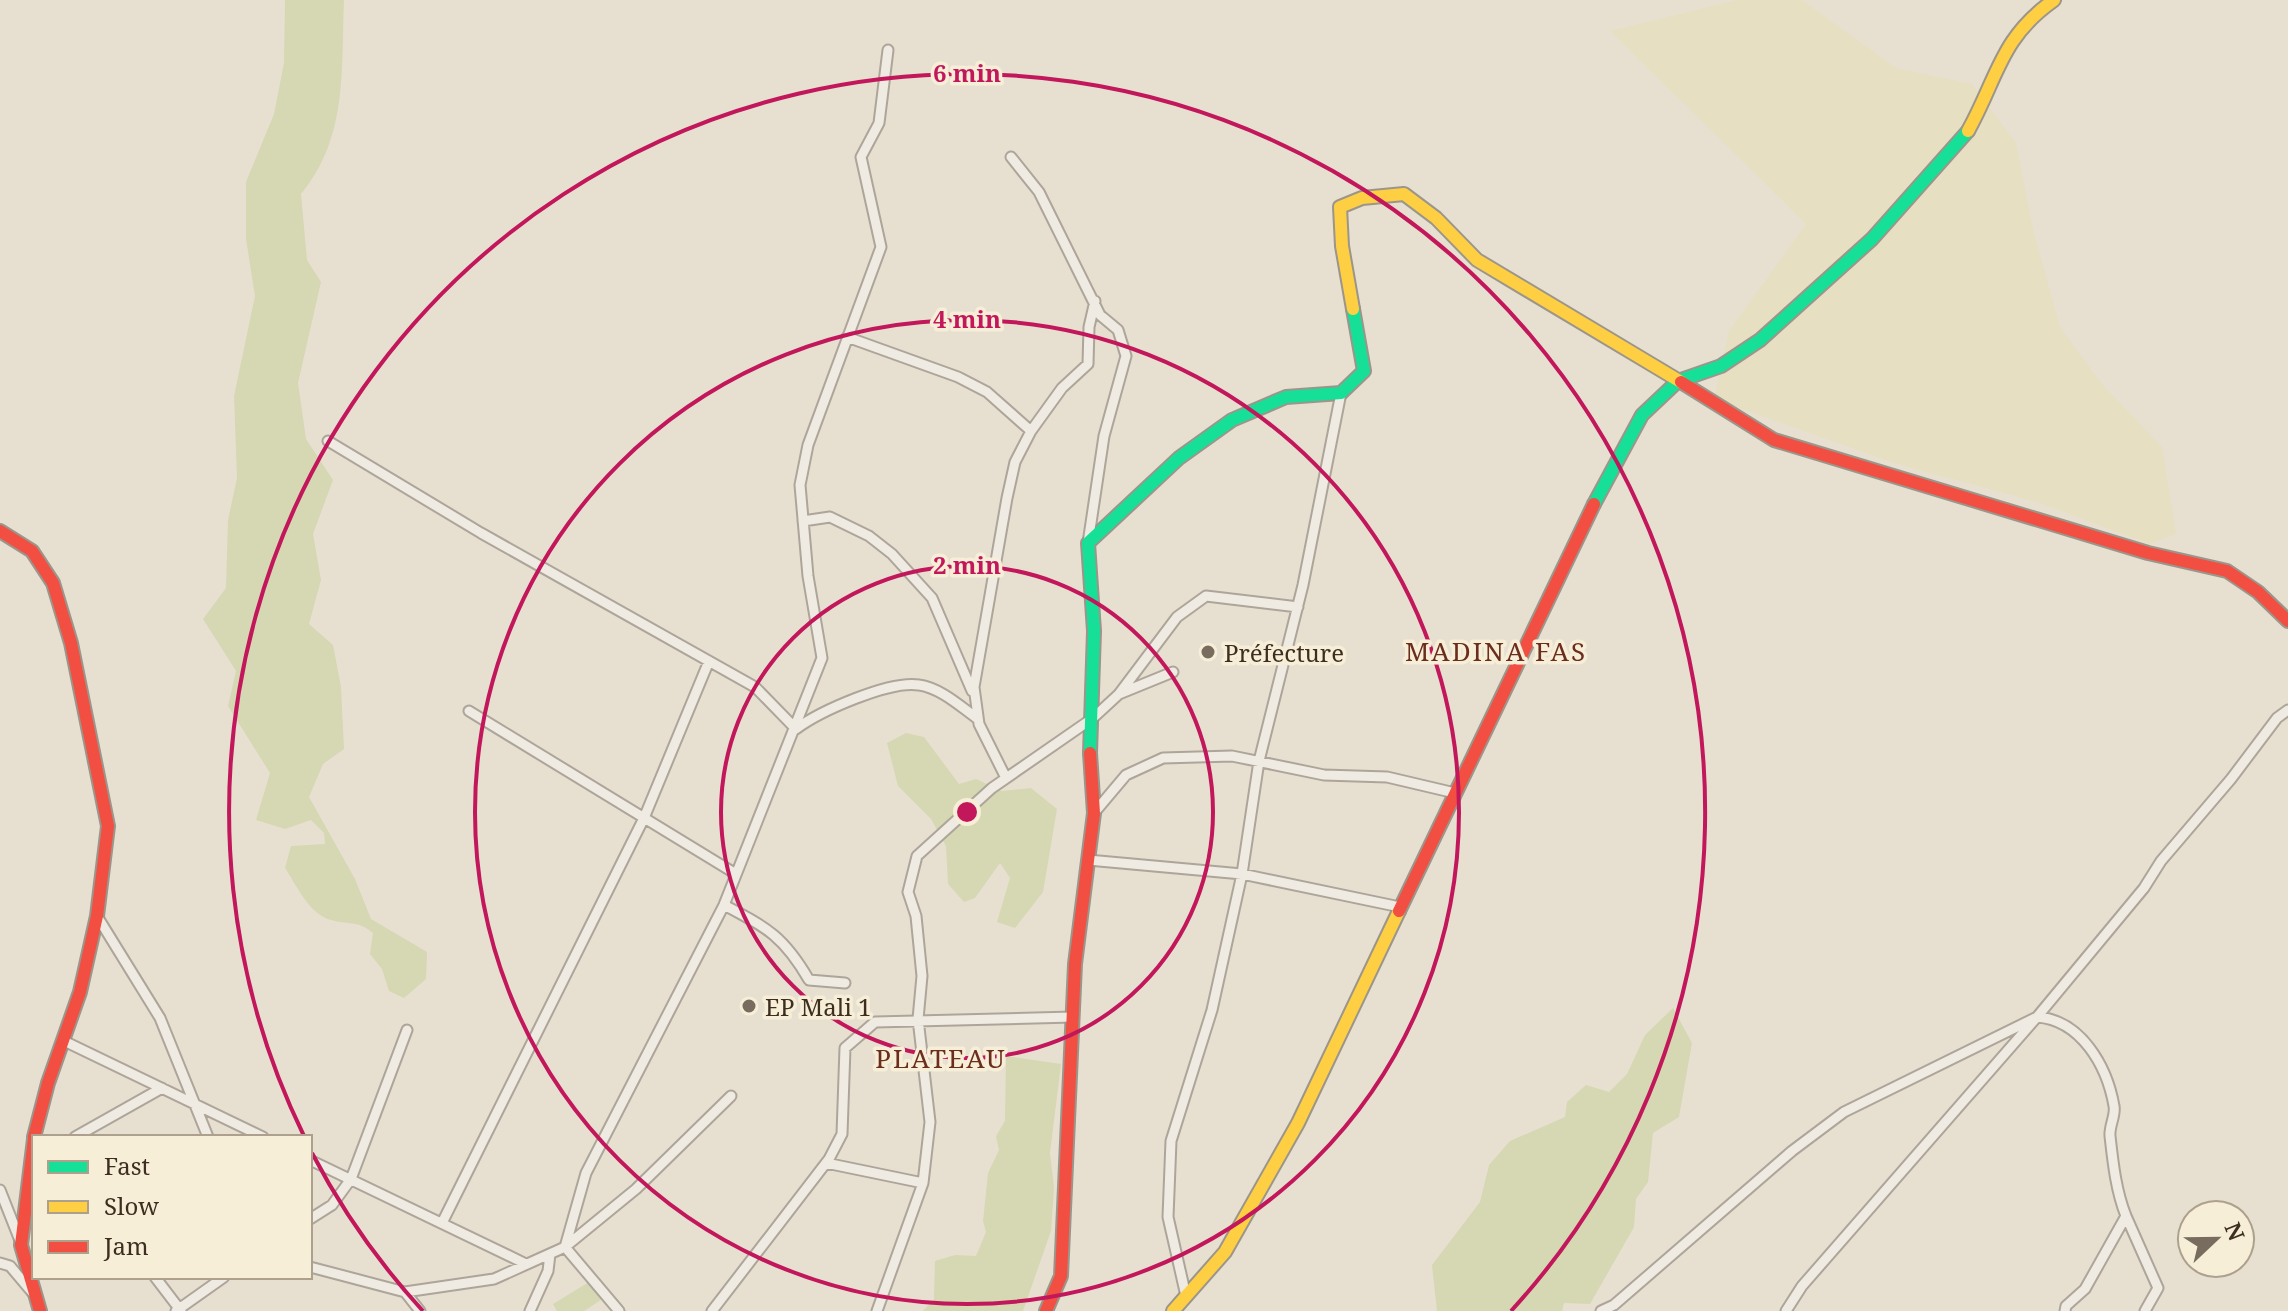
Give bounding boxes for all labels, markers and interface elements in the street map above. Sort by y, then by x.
text: 6 min [933,56,1001,89]
text: 4 min [933,302,1001,335]
text: 2 min [933,548,1001,581]
district label: MADINA FAS [1405,633,1587,669]
place label: Préfecture [1224,636,1344,669]
marker: Préfecture [1199,643,1217,661]
centre of rings [953,798,981,826]
place label: EP Mali 1 [765,990,872,1023]
marker: EP Mali 1 [740,997,758,1015]
district label: PLATEAU [875,1040,1007,1076]
legend [32,1135,312,1279]
text: Fast [104,1149,150,1182]
text: Slow [104,1189,159,1222]
north arrow [2176,1199,2256,1279]
text: N [2218,1217,2253,1245]
text: Jam [103,1229,149,1262]

